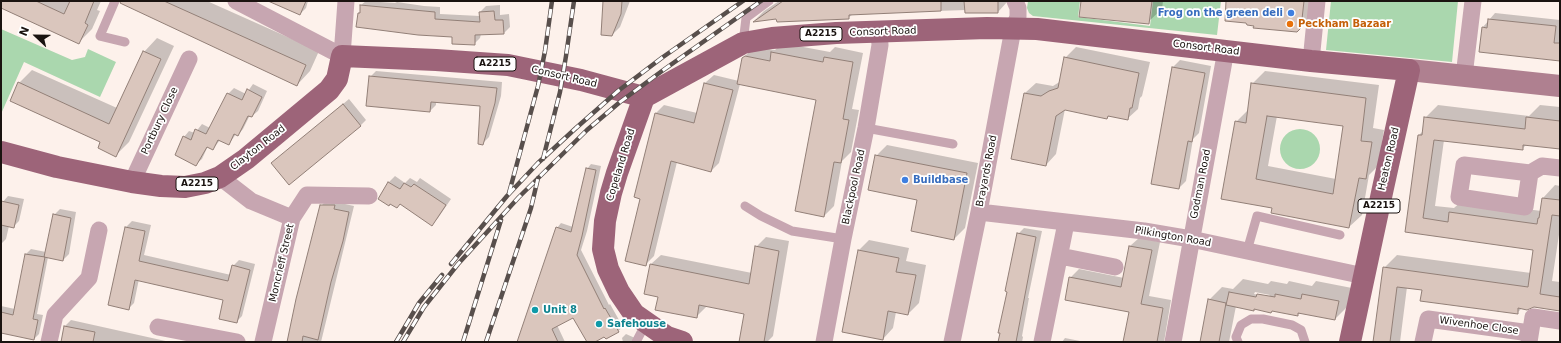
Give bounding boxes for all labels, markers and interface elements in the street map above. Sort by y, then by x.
place label: Frog on the green deli [1158,7,1283,19]
marker: Frog on the green deli [1286,8,1296,18]
north arrow [16,16,56,56]
place label: Peckham Bazaar [1298,18,1391,30]
marker: Peckham Bazaar [1285,19,1295,29]
text: N [17,25,32,38]
street label: Consort Road [849,25,917,39]
road number: A2215 [800,27,842,41]
street label: Consort Road [1172,38,1240,58]
road number: A2215 [474,57,516,71]
street label: Consort Road [530,64,598,90]
street label: Portbury Close [139,85,181,157]
street label: Clayton Road [228,123,288,173]
street label: Heaton Road [1376,126,1402,192]
street label: Copeland Road [604,127,638,203]
street label: Brayards Road [974,134,1000,208]
street label: Blackpool Road [840,148,868,226]
street label: Godman Road [1188,148,1214,220]
place label: Buildbase [913,174,968,186]
marker: Buildbase [900,175,910,185]
road number: A2215 [176,177,218,191]
road number: A2215 [1358,199,1400,213]
street label: Moncrieff Street [267,223,297,303]
street label: Pilkington Road [1134,224,1212,250]
place label: Unit 8 [543,304,577,316]
marker: Unit 8 [530,305,540,315]
street label: Wivenhoe Close [1439,314,1519,338]
place label: Safehouse [607,318,666,330]
marker: Safehouse [594,319,604,329]

